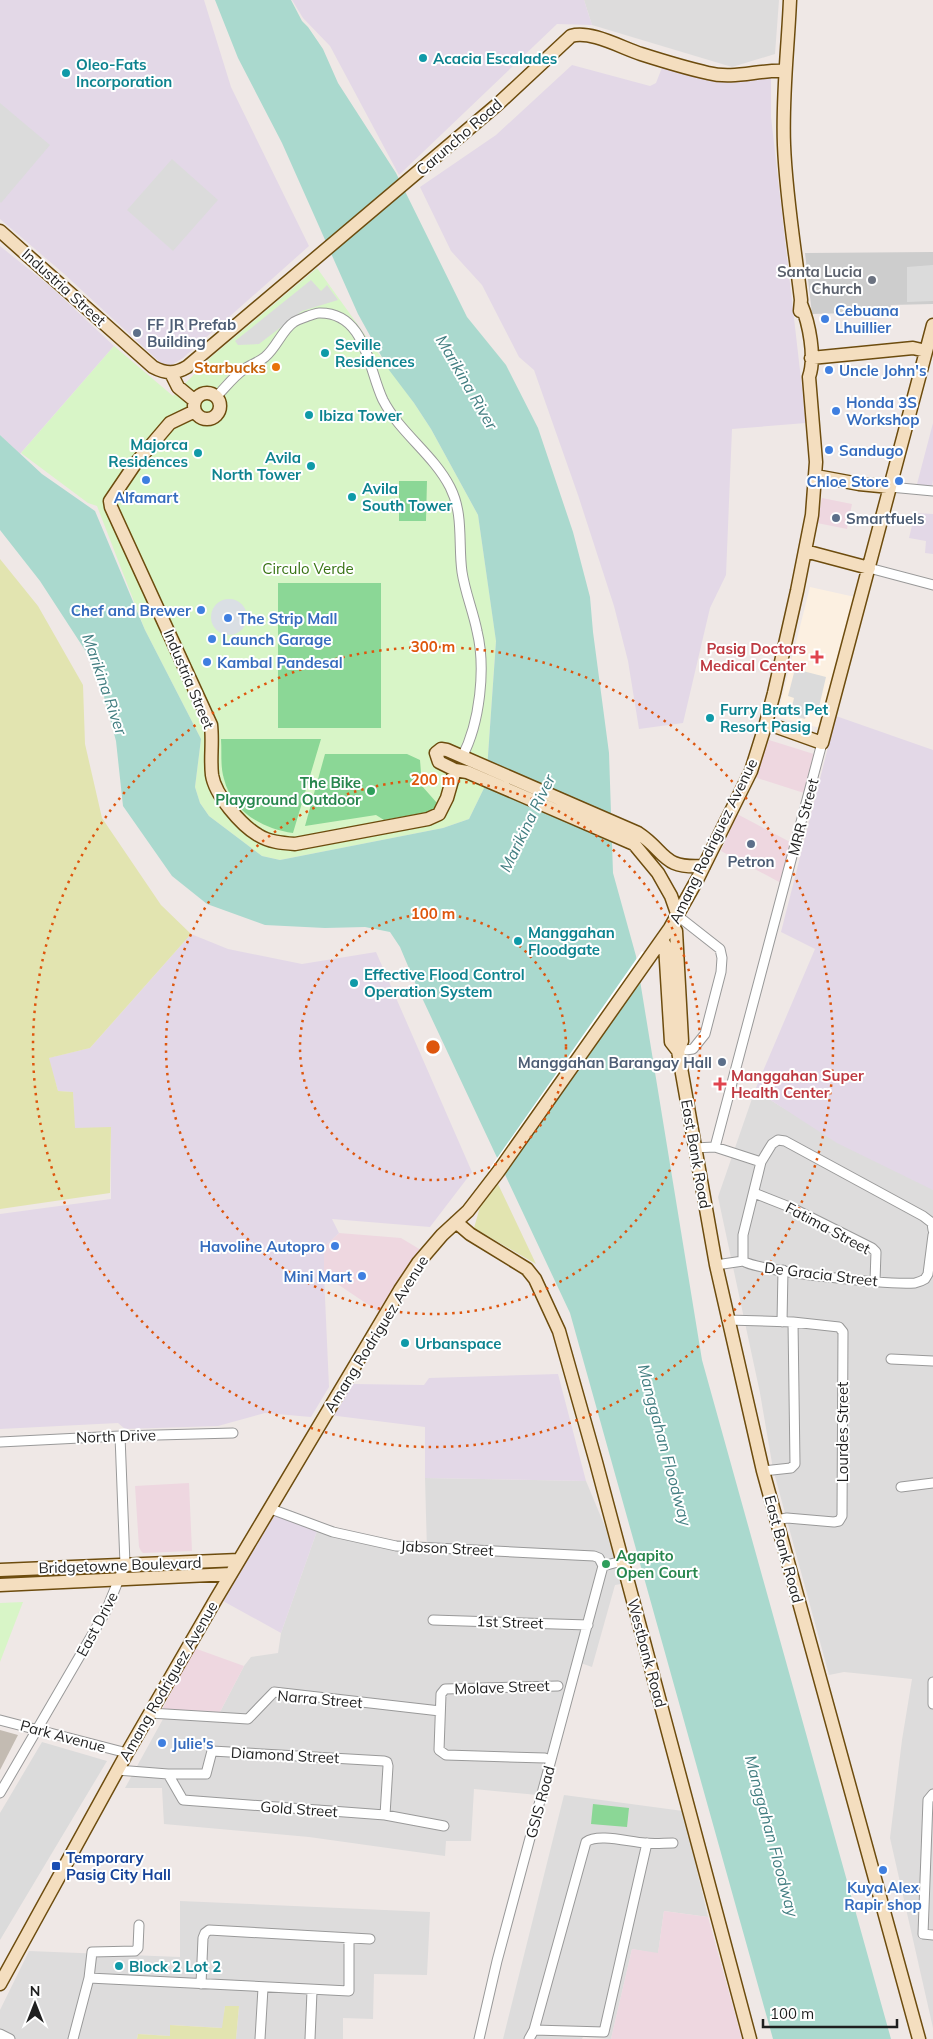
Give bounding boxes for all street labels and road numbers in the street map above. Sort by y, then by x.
street label: Caruncho Road [412,95,506,179]
street label: Industria Street [18,244,110,330]
street label: Industria Street [159,626,219,732]
street label: Amang Rodriguez Avenue [665,755,761,927]
street label: MRR Street [784,776,822,858]
street label: East Bank Road [677,1098,715,1210]
street label: Fatima Street [782,1198,874,1258]
street label: Amang Rodriguez Avenue [320,1252,432,1416]
street label: De Gracia Street [763,1258,879,1290]
street label: Lourdes Street [833,1382,852,1482]
street label: North Drive [76,1425,156,1447]
street label: East Bank Road [761,1493,807,1605]
street label: Jabson Street [400,1536,494,1560]
street label: Bridgetowne Boulevard [38,1553,202,1577]
street label: East Drive [72,1588,122,1660]
street label: Westbank Road [623,1597,671,1709]
street label: Amang Rodriguez Avenue [114,1598,222,1764]
street label: 1st Street [476,1611,544,1633]
street label: Molave Street [454,1676,550,1698]
street label: Narra Street [277,1686,363,1712]
street label: Park Avenue [18,1715,108,1757]
street label: Diamond Street [230,1743,340,1767]
street label: GSIS Road [521,1764,559,1840]
street label: Gold Street [260,1797,338,1821]

